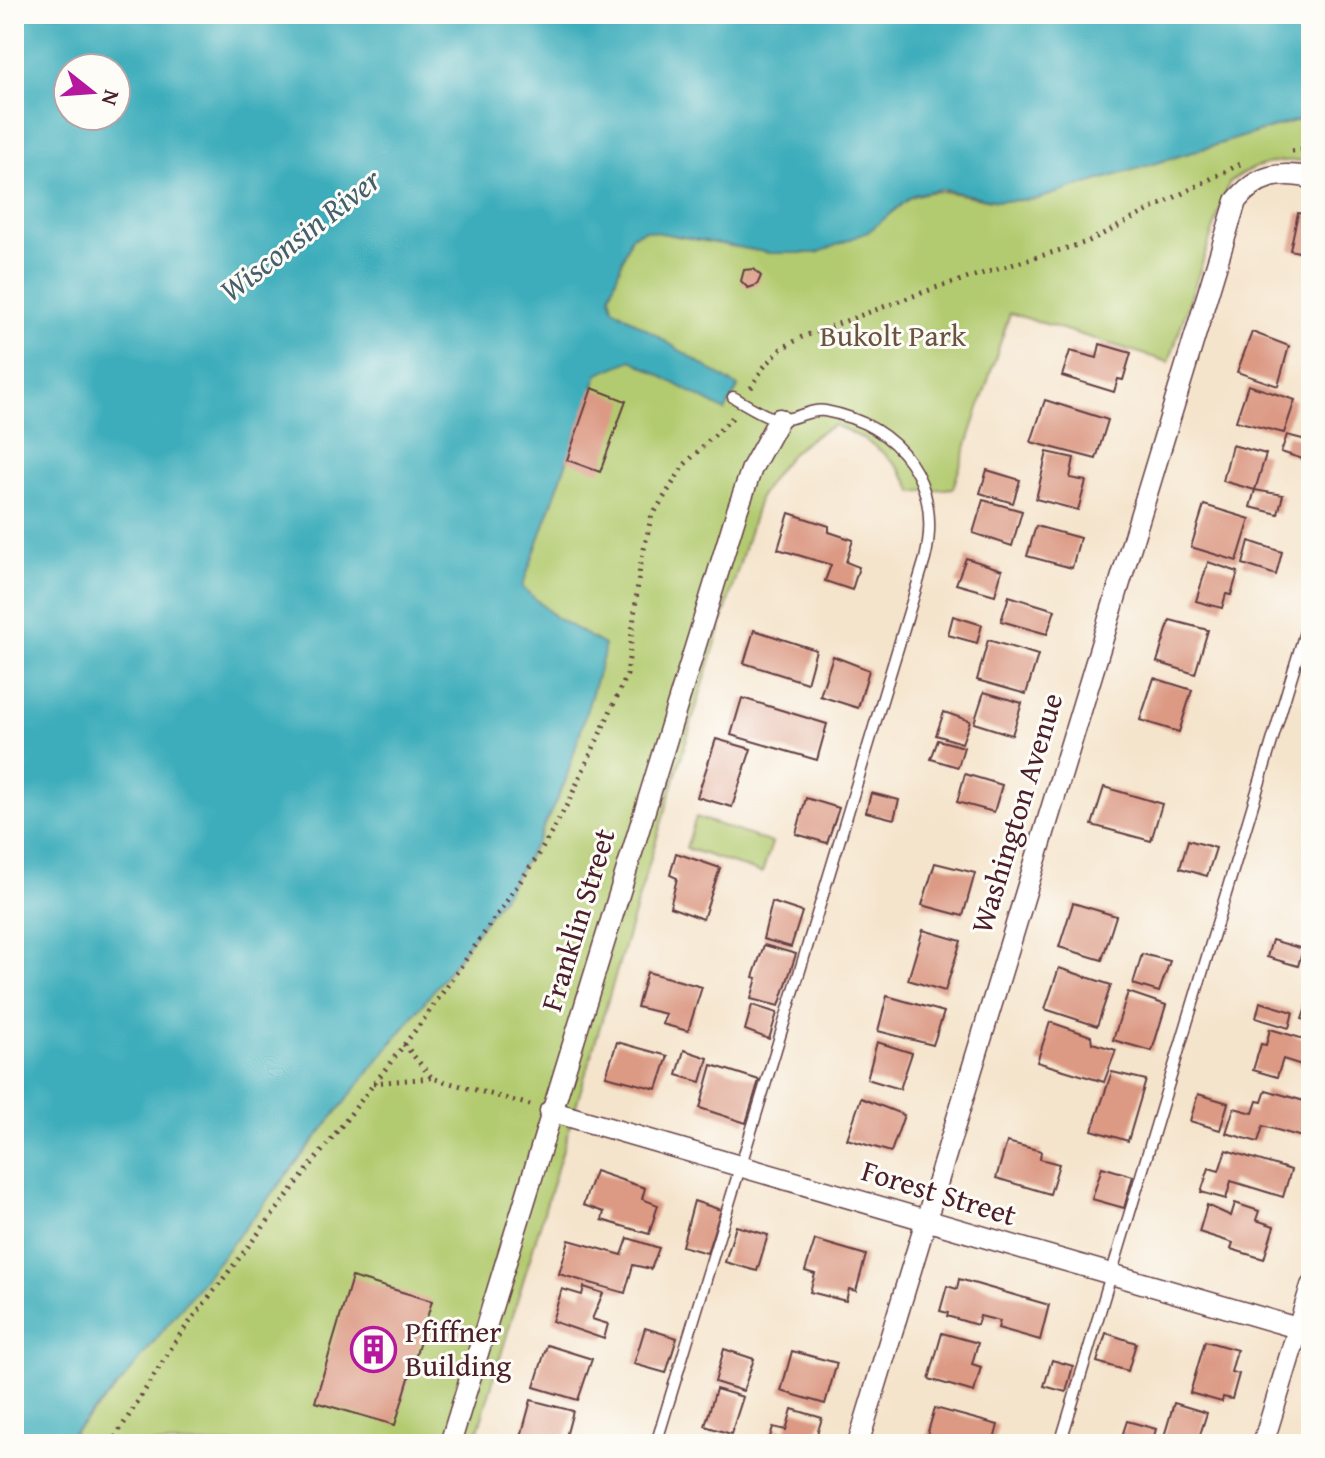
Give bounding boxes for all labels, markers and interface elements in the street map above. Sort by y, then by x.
north arrow [52,52,132,132]
text: N [94,86,129,110]
water label: Wisconsin River [209,156,391,313]
park label: Bukolt Park [820,313,967,357]
street label: Washington Avenue [959,687,1073,938]
street label: Franklin Street [528,822,626,1017]
street label: Forest Street [856,1148,1022,1237]
place label: Pfiffner Building [405,1309,511,1387]
building icon: Pfiffner Building [350,1325,398,1373]

